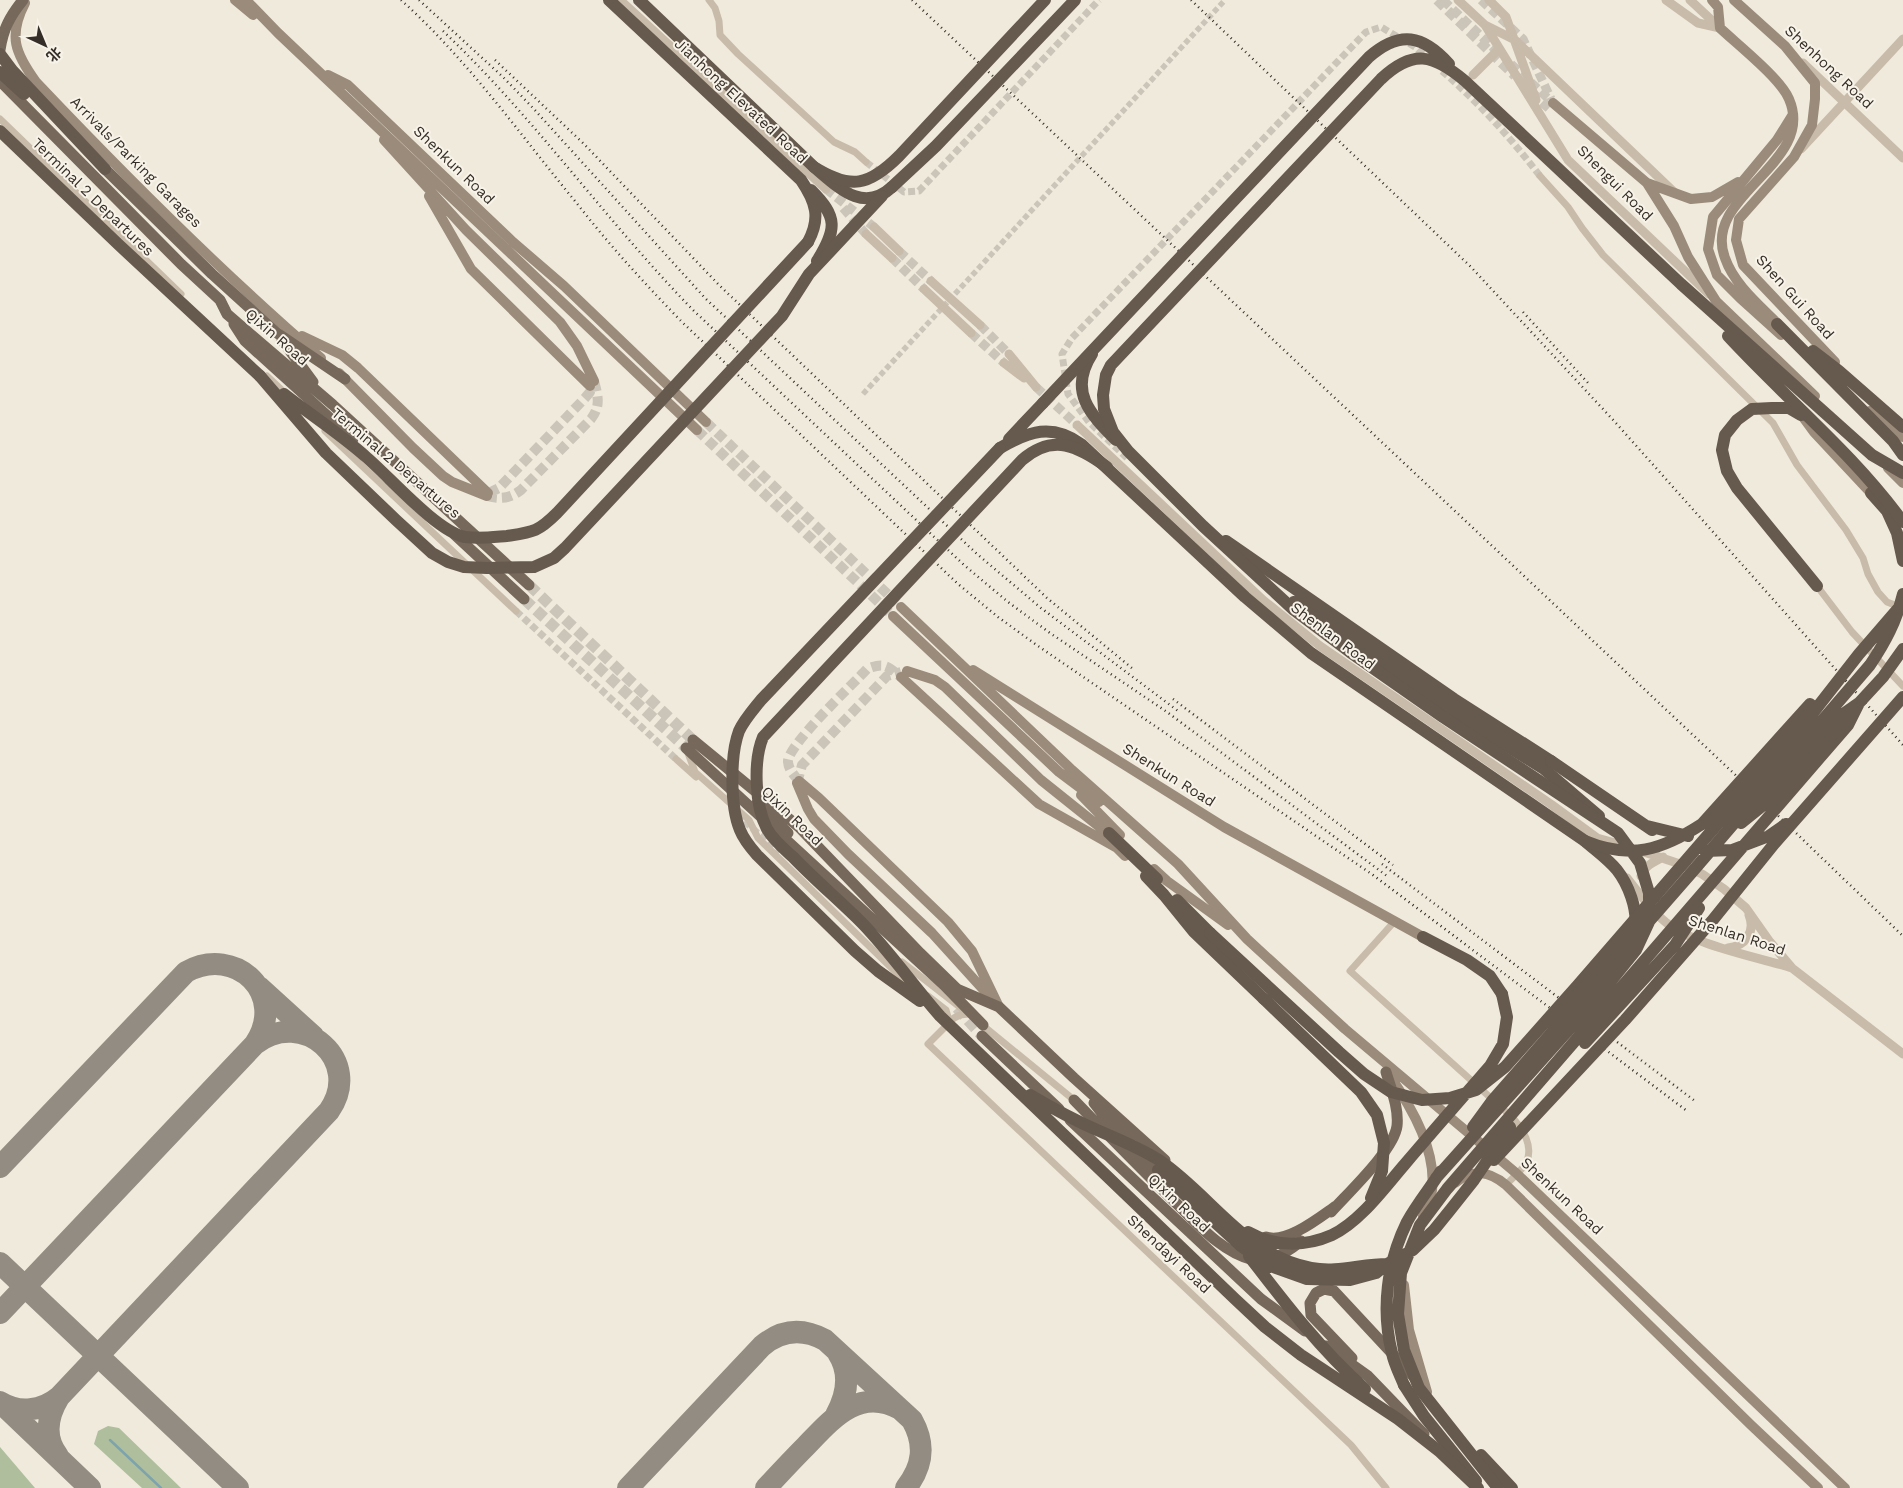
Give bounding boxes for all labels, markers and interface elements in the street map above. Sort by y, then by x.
north arrow [20,20,70,70]
street label: Shenhong Road [1781,22,1877,112]
street label: Jianhong Elevated Road [671,35,811,167]
text: 北 [43,44,65,65]
street label: Arrivals/Parking Garages [67,93,205,231]
street label: Shenkun Road [410,122,498,208]
street label: Terminal 2 Departures [28,134,158,260]
street label: Shengui Road [1573,141,1657,225]
street label: Shen Gui Road [1752,251,1838,343]
street label: Qixin Road [242,305,312,369]
street label: Terminal 2 Departures [328,404,464,522]
street label: Shenlan Road [1287,598,1379,674]
street label: Shenkun Road [1119,739,1219,811]
street label: Qixin Road [758,782,826,850]
street label: Shenlan Road [1686,911,1788,959]
street label: Shenkun Road [1517,1153,1607,1239]
street label: Qixin Road [1144,1170,1214,1236]
street label: Shendayi Road [1123,1211,1215,1297]

